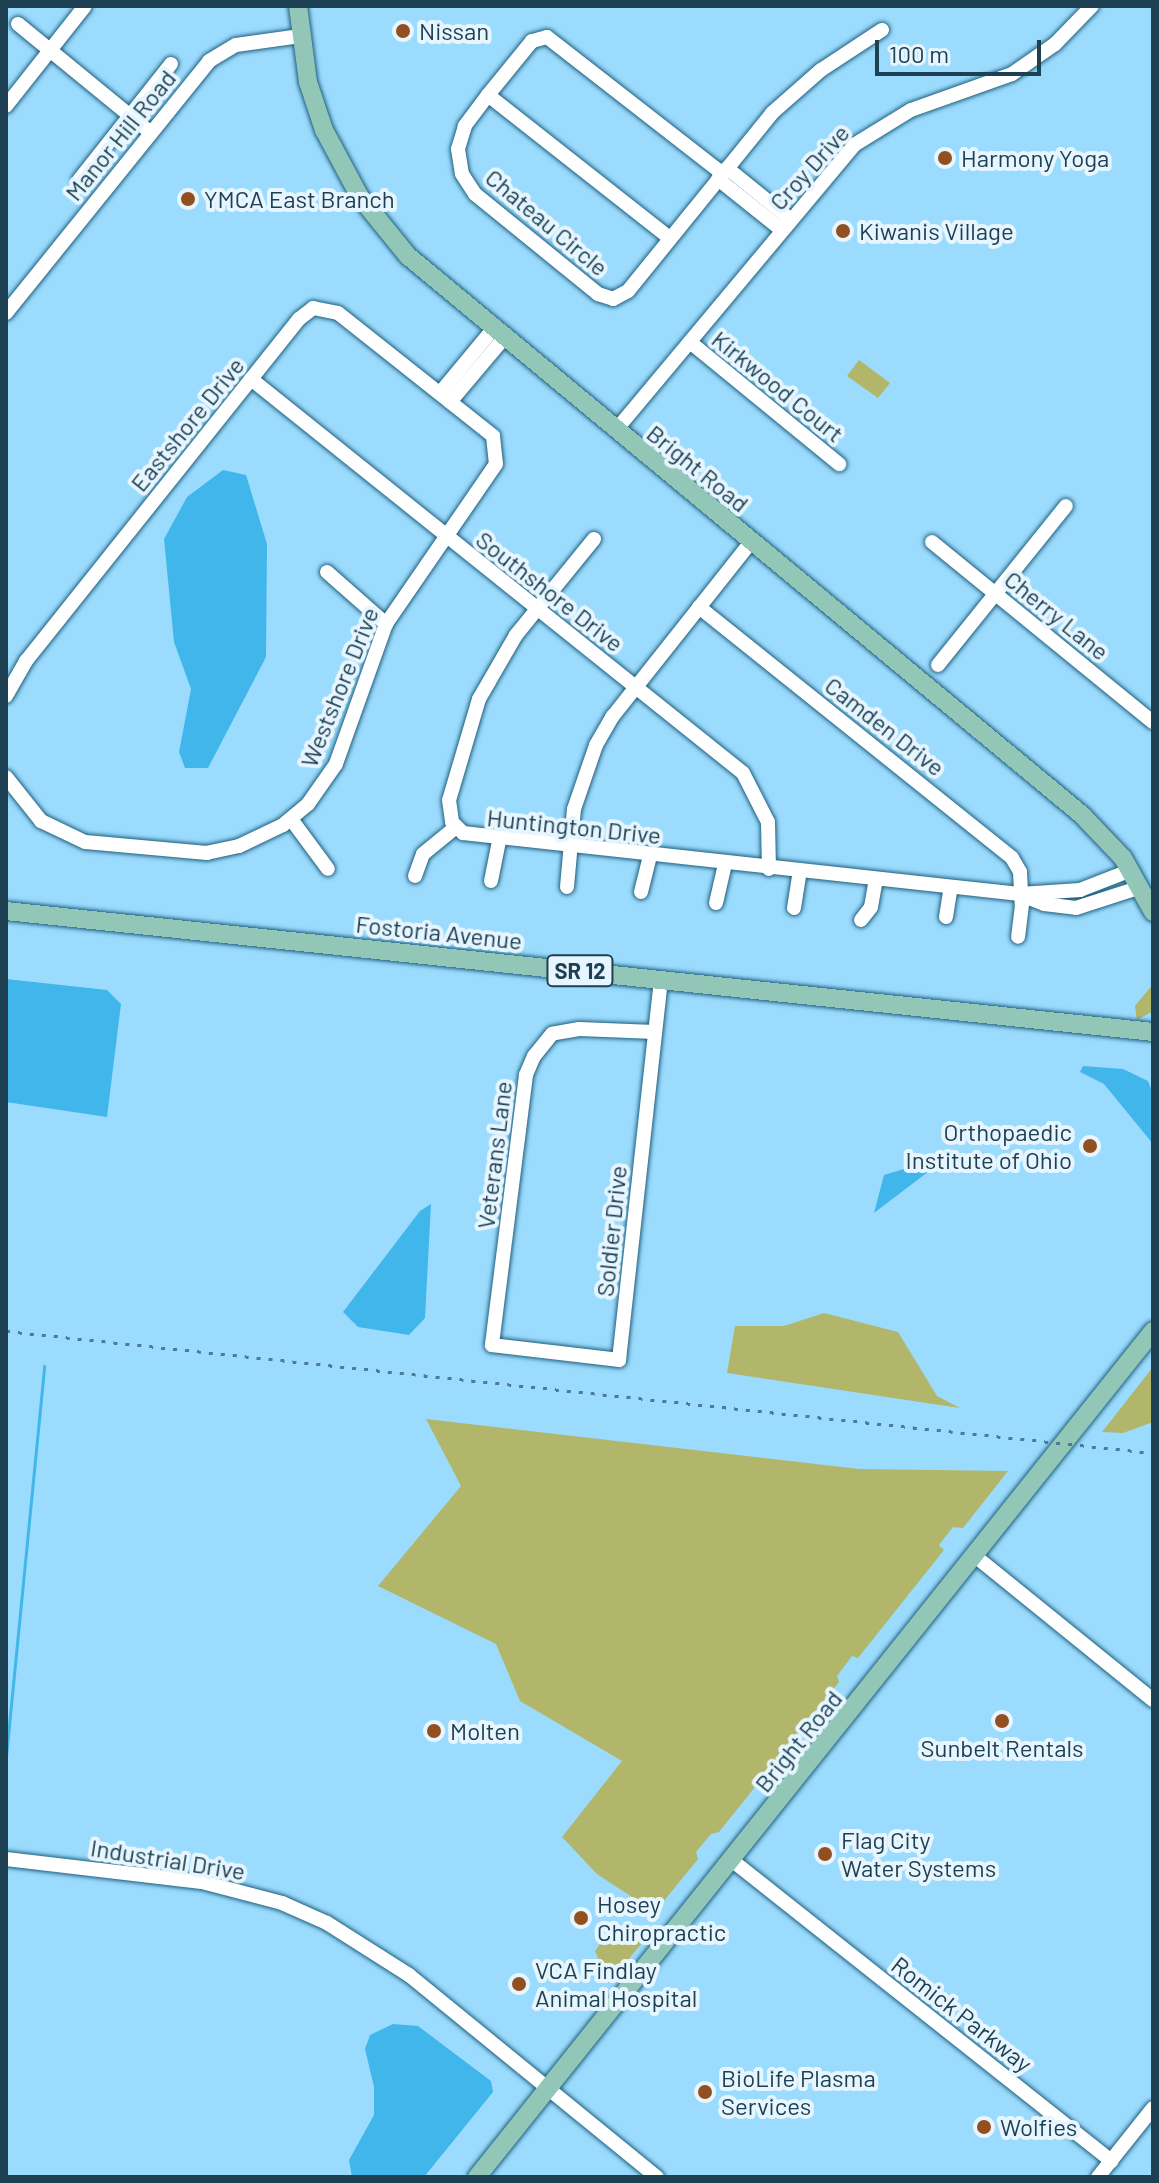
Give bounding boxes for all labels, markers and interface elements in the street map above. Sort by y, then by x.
place label: Nissan [419,17,489,45]
marker: Nissan [394,22,412,40]
scale bar [879,24,1045,74]
text: 100 m [889,39,949,68]
street label: Manor Hill Road [59,64,181,206]
street label: Croy Drive [763,118,855,216]
place label: Harmony Yoga [961,144,1109,172]
marker: Harmony Yoga [936,149,954,167]
street label: Chateau Circle [480,163,614,281]
place label: YMCA East Branch [204,185,395,213]
marker: YMCA East Branch [179,190,197,208]
place label: Kiwanis Village [859,217,1014,245]
marker: Kiwanis Village [834,222,852,240]
street label: Kirkwood Court [706,324,850,448]
street label: Eastshore Drive [124,351,250,497]
street label: Bright Road [641,418,755,518]
street label: Southshore Drive [471,525,629,657]
street label: Cherry Lane [999,564,1115,666]
street label: Westshore Drive [294,603,384,771]
street label: Camden Drive [820,670,950,782]
street label: Huntington Drive [486,803,662,849]
street label: Fostoria Avenue [354,909,524,955]
road number: SR 12 [546,953,614,989]
street label: Veterans Lane [471,1080,517,1230]
place label: Orthopaedic Institute of Ohio [906,1118,1072,1174]
marker: Orthopaedic Institute of Ohio [1079,1135,1101,1157]
street label: Soldier Drive [590,1164,632,1298]
street label: Bright Road [748,1684,848,1798]
marker: Sunbelt Rentals [993,1712,1011,1730]
place label: Molten [450,1717,520,1745]
marker: Molten [425,1722,443,1740]
place label: Sunbelt Rentals [921,1734,1083,1762]
place label: Flag City Water Systems [841,1826,996,1882]
street label: Industrial Drive [89,1833,247,1885]
marker: Flag City Water Systems [816,1845,834,1863]
place label: Hosey Chiropractic [597,1890,726,1946]
marker: Hosey Chiropractic [572,1909,590,1927]
street label: Romick Parkway [886,1950,1038,2078]
place label: VCA Findlay Animal Hospital [535,1956,697,2012]
marker: VCA Findlay Animal Hospital [510,1975,528,1993]
place label: BioLife Plasma Services [721,2064,876,2120]
marker: BioLife Plasma Services [696,2083,714,2101]
place label: Wolfies [1000,2113,1077,2141]
marker: Wolfies [975,2118,993,2136]

